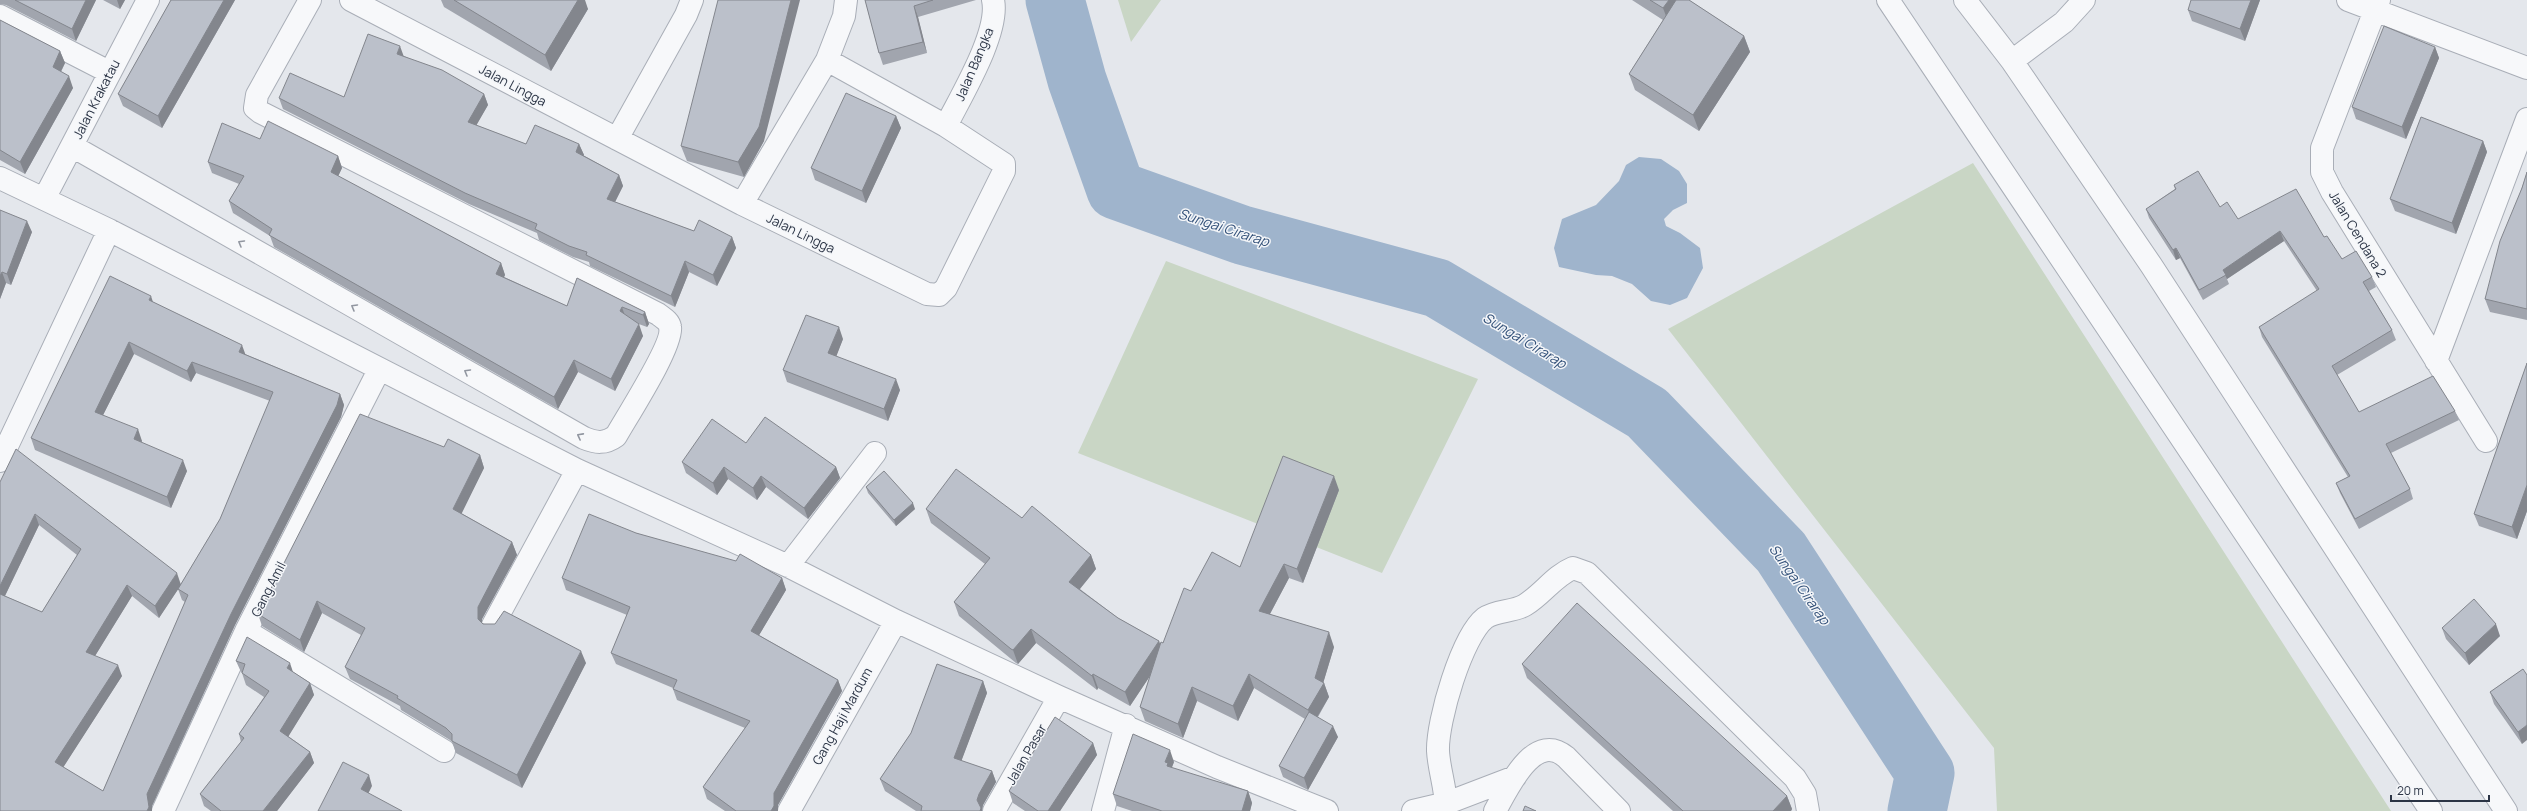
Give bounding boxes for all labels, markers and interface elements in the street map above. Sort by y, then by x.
street label: Jalan Bangka [950,25,998,103]
street label: Jalan Krakatau [68,56,124,142]
street label: Jalan Lingga [476,60,550,110]
street label: Jalan Cendana 2 [2325,187,2391,281]
water label: Sungai Cirarap [1176,203,1272,251]
street label: Jalan Lingga [764,209,838,257]
one-way arrow [238,240,245,247]
one-way arrow [351,305,358,312]
water label: Sungai Cirarap [1480,308,1571,373]
one-way arrow [464,369,471,376]
one-way arrow [577,433,584,440]
water label: Sungai Cirarap [1765,540,1835,629]
street label: Gang Amil [246,558,290,620]
street label: Gang Haji Mardum [808,664,876,768]
street label: Jalan Pasar [1001,720,1051,788]
scale bar [2391,777,2489,803]
text: 20 m [2397,782,2424,799]

